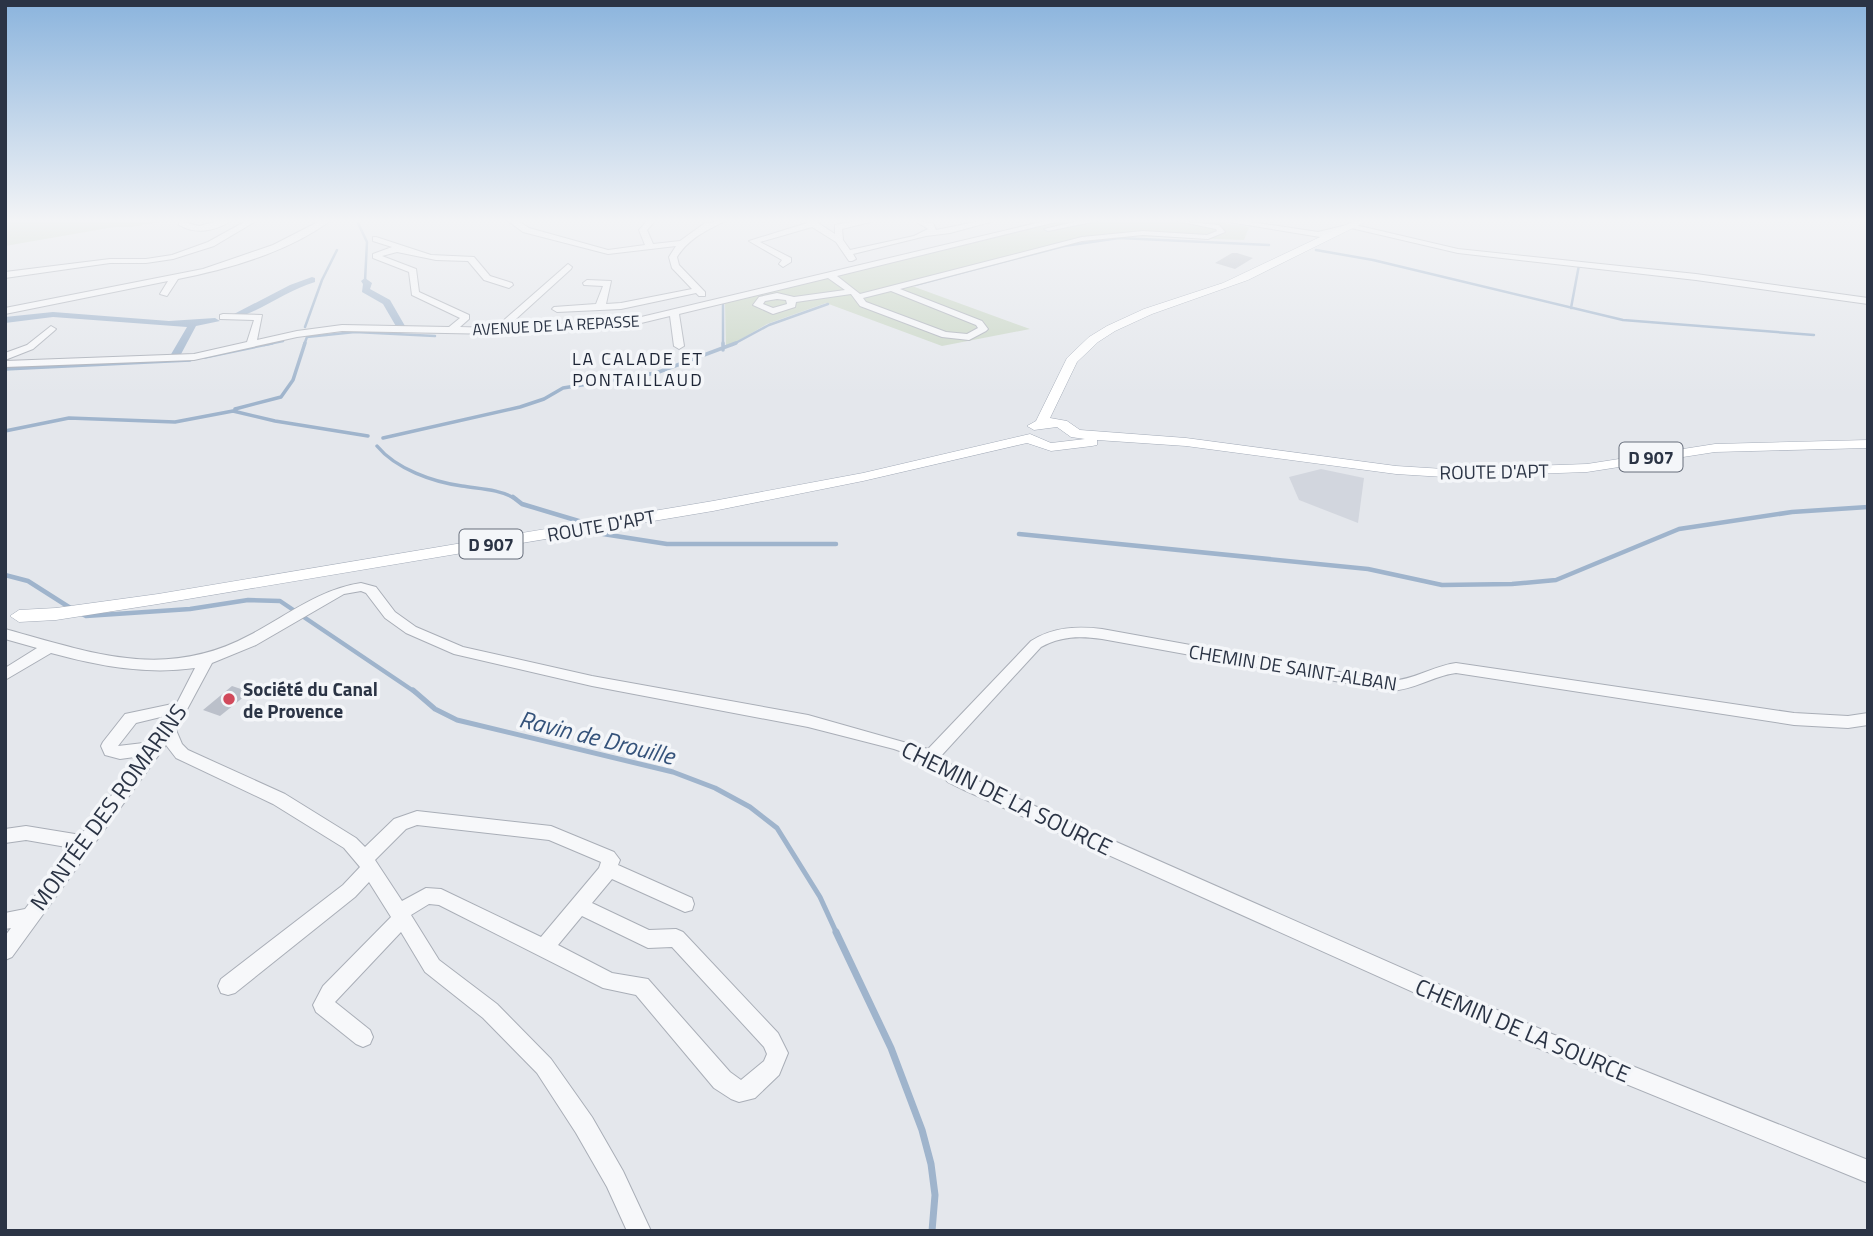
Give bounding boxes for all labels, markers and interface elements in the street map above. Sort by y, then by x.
street label: AVENUE DE LA REPASSE [472,309,640,341]
district label: LA CALADE ET PONTAILLAUD [572,345,704,393]
road number: D 907 [1620,443,1682,472]
street label: ROUTE D'APT [1439,456,1549,486]
street label: ROUTE D'APT [545,501,657,549]
road number: D 907 [460,530,522,558]
street label: CHEMIN DE SAINT-ALBAN [1187,636,1399,698]
place label: Société du Canal de Provence [243,674,378,725]
marker: Société du Canal de Provence [221,691,237,707]
street label: MONTÉE DES ROMARINS [21,696,195,918]
water label: Ravin de Drouille [516,700,680,774]
street label: CHEMIN DE LA SOURCE [896,732,1118,864]
street label: CHEMIN DE LA SOURCE [1410,969,1636,1091]

